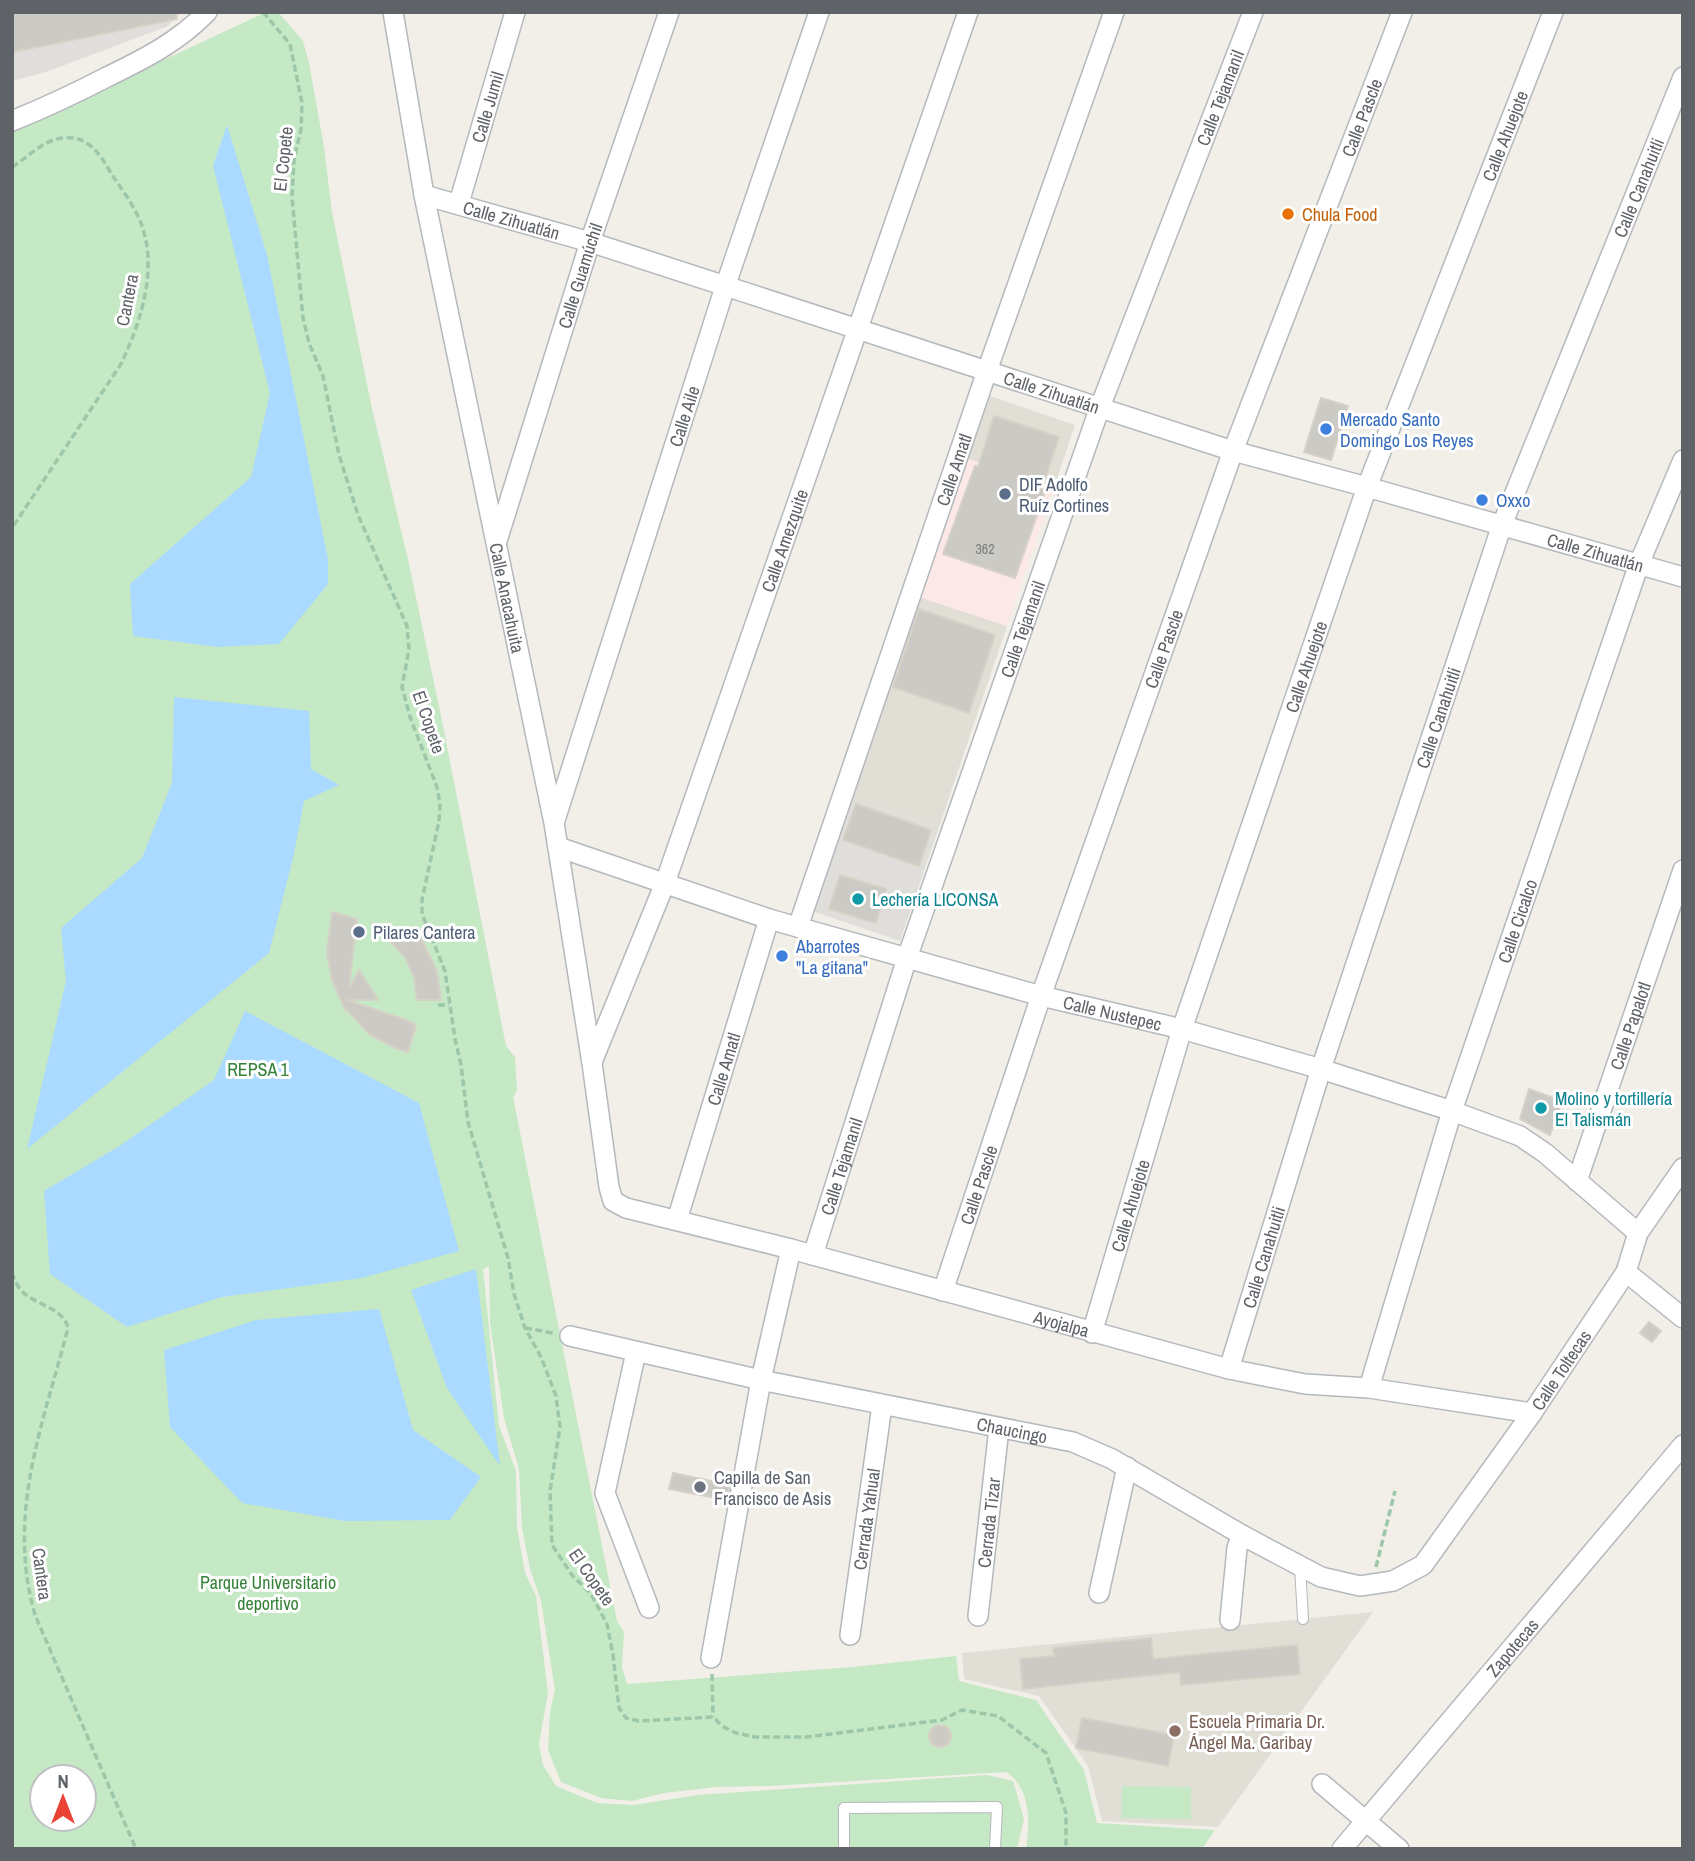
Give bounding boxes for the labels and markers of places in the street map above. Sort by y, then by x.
place label: Chula Food [1302,202,1378,227]
marker: Chula Food [1280,206,1296,222]
place label: Mercado Santo Domingo Los Reyes [1340,407,1474,453]
marker: Mercado Santo Domingo Los Reyes [1318,421,1334,437]
place label: DIF Adolfo Ruíz Cortines [1019,472,1109,518]
marker: DIF Adolfo Ruíz Cortines [997,486,1013,502]
place label: Oxxo [1496,488,1530,513]
marker: Oxxo [1474,492,1490,508]
place label: Lechería LICONSA [872,887,998,912]
marker: Lechería LICONSA [850,891,866,907]
place label: Pilares Cantera [373,920,476,945]
marker: Pilares Cantera [351,924,367,940]
place label: Abarrotes "La gitana" [795,934,868,980]
marker: Abarrotes "La gitana" [774,948,790,964]
place label: Molino y tortillería El Talismán [1555,1086,1672,1132]
marker: Molino y tortillería El Talismán [1533,1100,1549,1116]
place label: Capilla de San Francisco de Asis [714,1465,831,1511]
marker: Capilla de San Francisco de Asis [692,1479,708,1495]
place label: Escuela Primaria Dr. Ángel Ma. Garibay [1188,1709,1325,1755]
marker: Escuela Primaria Dr. Ángel Ma. Garibay [1167,1723,1183,1739]

